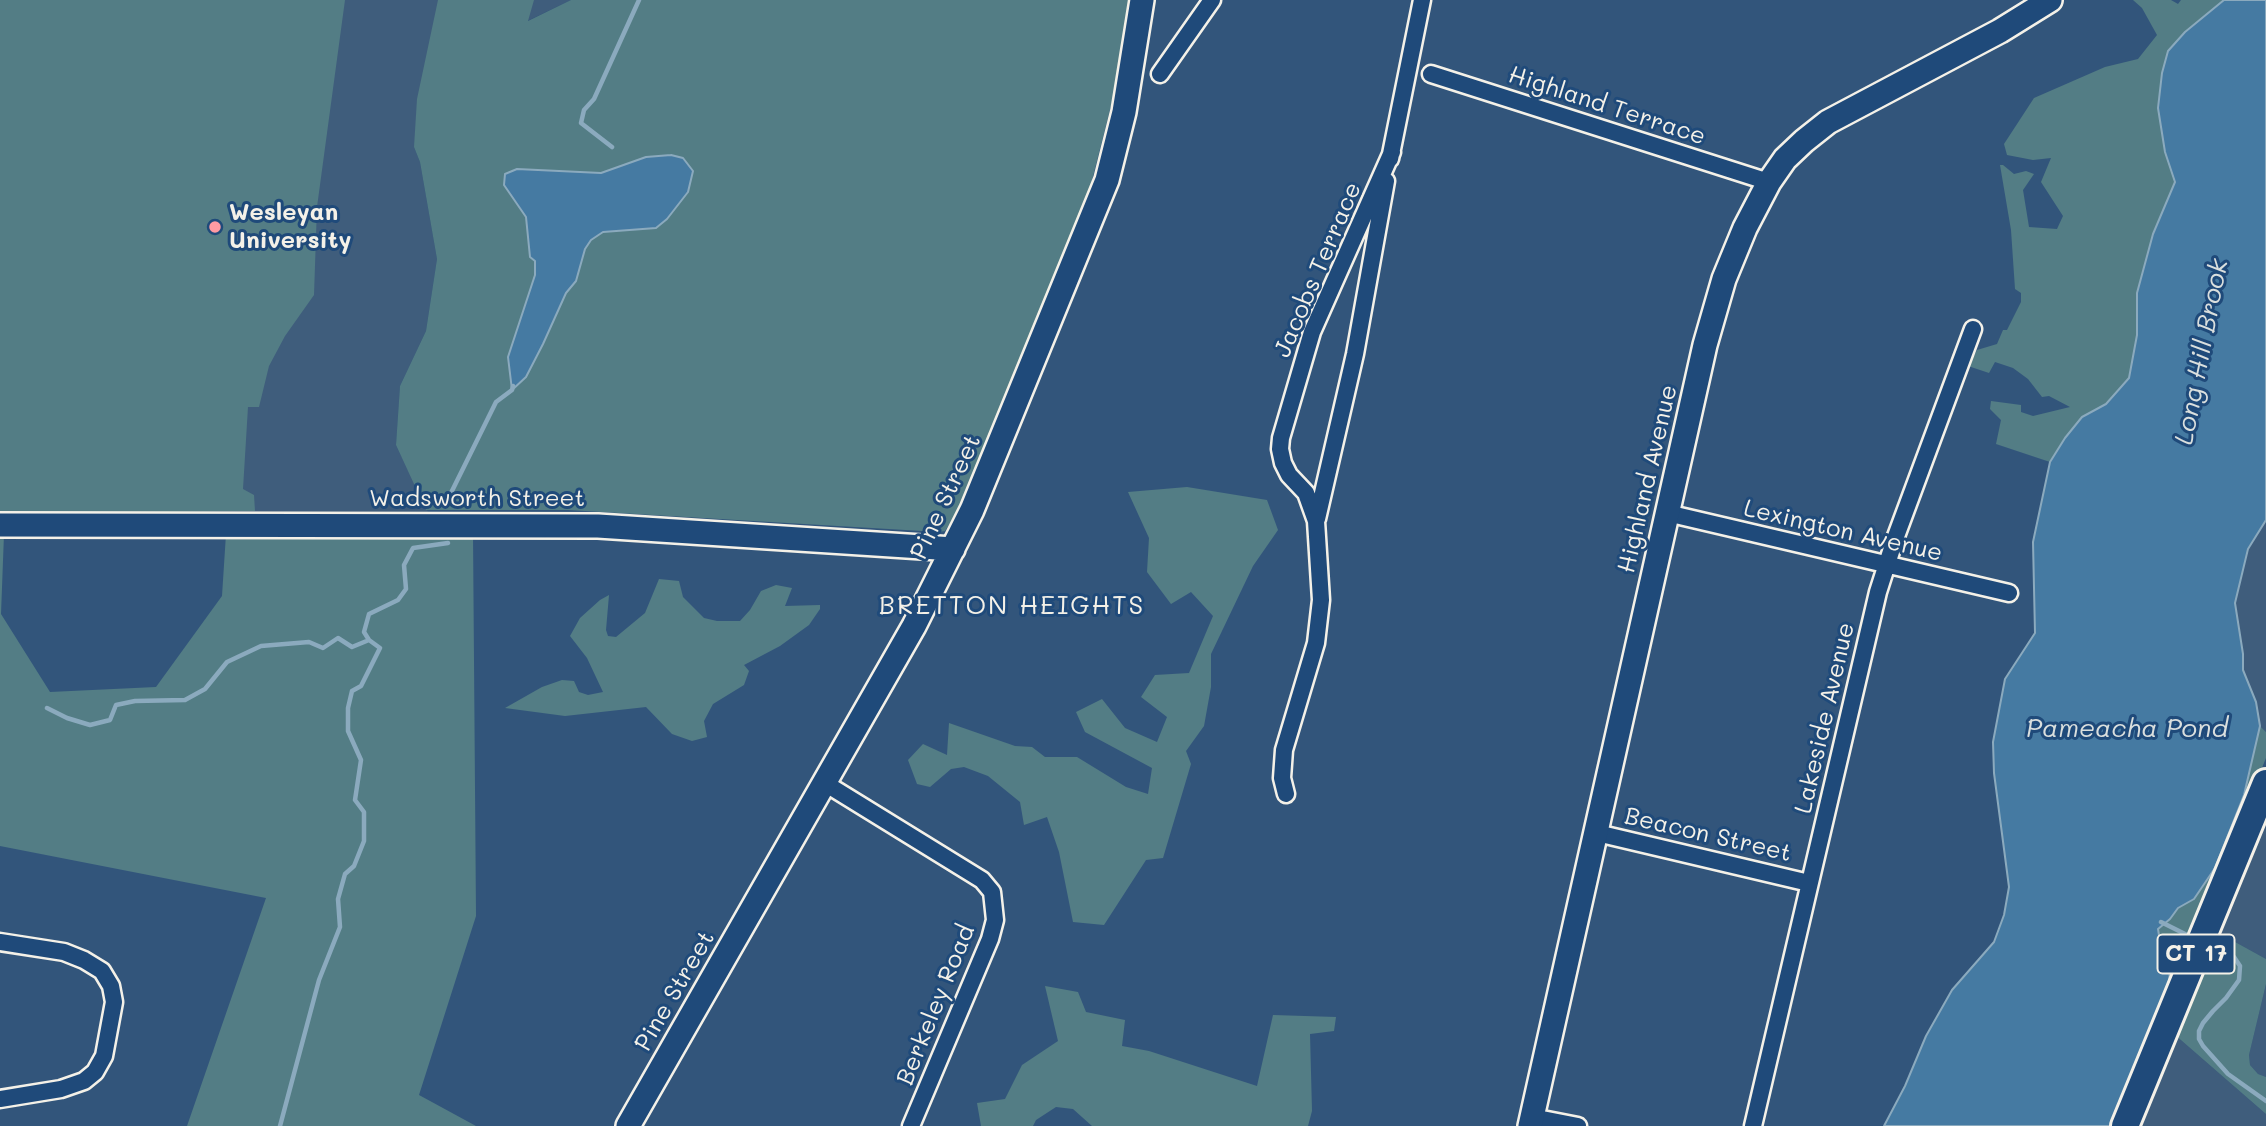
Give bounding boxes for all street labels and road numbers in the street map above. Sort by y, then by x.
street label: Highland Terrace [1505,61,1709,151]
street label: Jacobs Terrace [1268,178,1368,362]
street label: Highland Avenue [1612,382,1684,576]
street label: Pine Street [905,430,987,564]
street label: Wadsworth Street [369,485,585,513]
street label: Lexington Avenue [1741,494,1945,568]
street label: Lakeside Avenue [1789,620,1861,816]
street label: Beacon Street [1622,802,1794,868]
street label: Berkeley Road [891,921,981,1089]
street label: Pine Street [629,926,721,1056]
road number: CT 17 [2158,934,2234,973]

